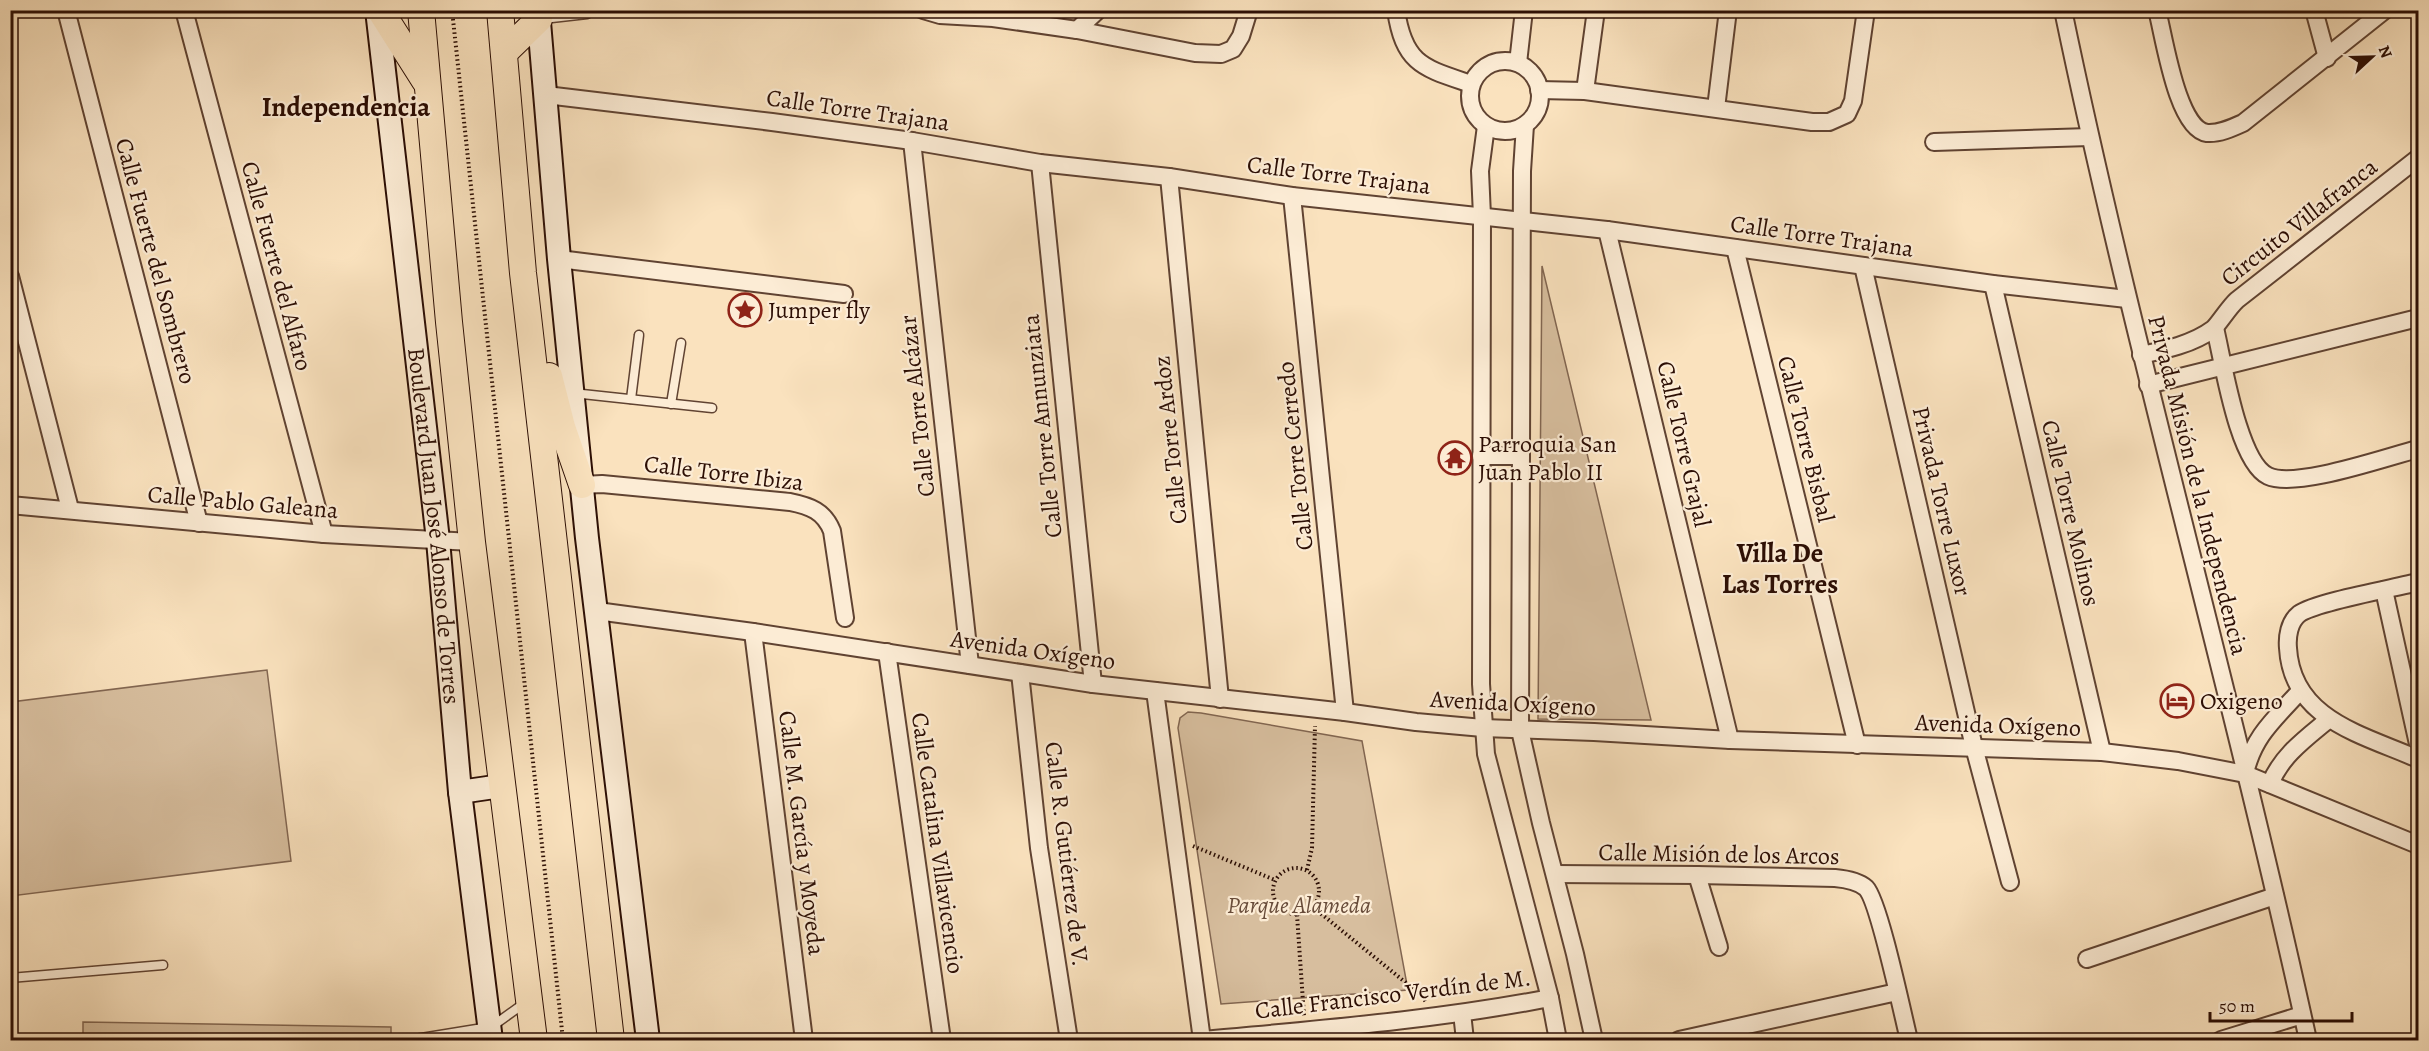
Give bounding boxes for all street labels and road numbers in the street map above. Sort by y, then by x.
street label: Calle Torre Trajana [764,81,952,139]
street label: Calle Fuerte del Sombrero [108,135,204,388]
street label: Calle Torre Trajana [1245,148,1433,202]
street label: Circuito Villafranca [2214,150,2385,293]
street label: Calle Fuerte del Alfaro [234,158,320,374]
street label: Calle Torre Trajana [1728,207,1916,265]
street label: Calle Torre Annunziata [1014,312,1070,539]
street label: Privada Misión de la Independencia [2140,312,2256,659]
street label: Calle Torre Alcázar [892,314,942,498]
street label: Boulevard Juan José Alonso de Torres [400,346,468,706]
street label: Calle Torre Bisbal [1770,352,1842,526]
street label: Calle Torre Ardoz [1145,354,1195,526]
street label: Calle Torre Grajal [1649,358,1719,530]
street label: Calle Torre Cerredo [1269,360,1321,552]
street label: Privada Torre Luxor [1905,403,1979,599]
street label: Calle Torre Molinos [2034,417,2108,609]
street label: Calle Torre Ibiza [642,447,806,499]
street label: Calle Pablo Galeana [146,478,340,526]
street label: Avenida Oxígeno [948,622,1117,677]
street label: Avenida Oxígeno [1428,683,1597,723]
street label: Avenida Oxígeno [1914,706,2082,744]
street label: Calle M. García y Moyeda [771,709,833,958]
street label: Calle Catalina Villavicencio [904,710,972,976]
street label: Calle R. Gutiérrez de V. [1037,740,1097,968]
street label: Calle Misión de los Arcos [1598,836,1840,872]
street label: Calle Francisco Verdín de M. [1253,961,1533,1027]

